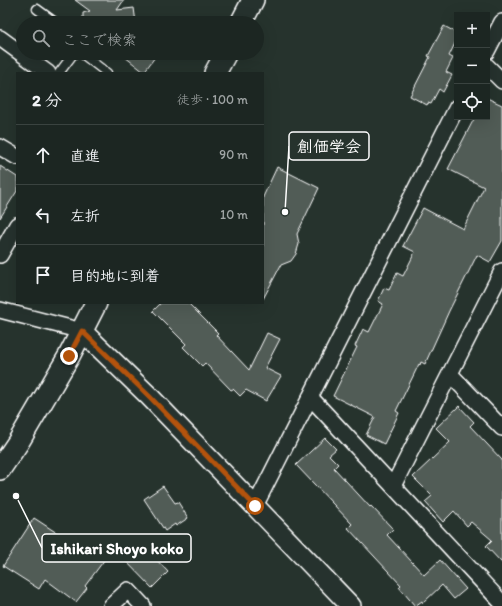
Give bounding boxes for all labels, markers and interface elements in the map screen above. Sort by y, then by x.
map controls [454,12,490,120]
button: + [454,12,490,48]
search box [16,16,264,60]
icon: search [30,27,52,49]
text: ここで検索 [62,31,137,49]
button: − [454,48,490,84]
button: locate [454,84,490,120]
text: 2 分 [32,90,62,110]
text: 徒歩 · 100 m [177,92,248,107]
callout: 創価学会 [289,132,369,160]
text: 創価学会 [297,137,361,156]
icon: ahead [32,144,54,166]
text: 直進 [70,147,100,165]
text: 90 m [219,147,248,162]
icon: left [32,204,54,226]
text: 左折 [70,207,100,225]
text: 10 m [220,207,248,222]
icon: arrive [32,264,54,286]
text: 目的地に到着 [70,267,160,285]
route end [60,347,78,365]
route start [246,497,264,515]
callout: Ishikari Shoyo koko [42,534,191,562]
text: Ishikari Shoyo koko [51,539,183,559]

